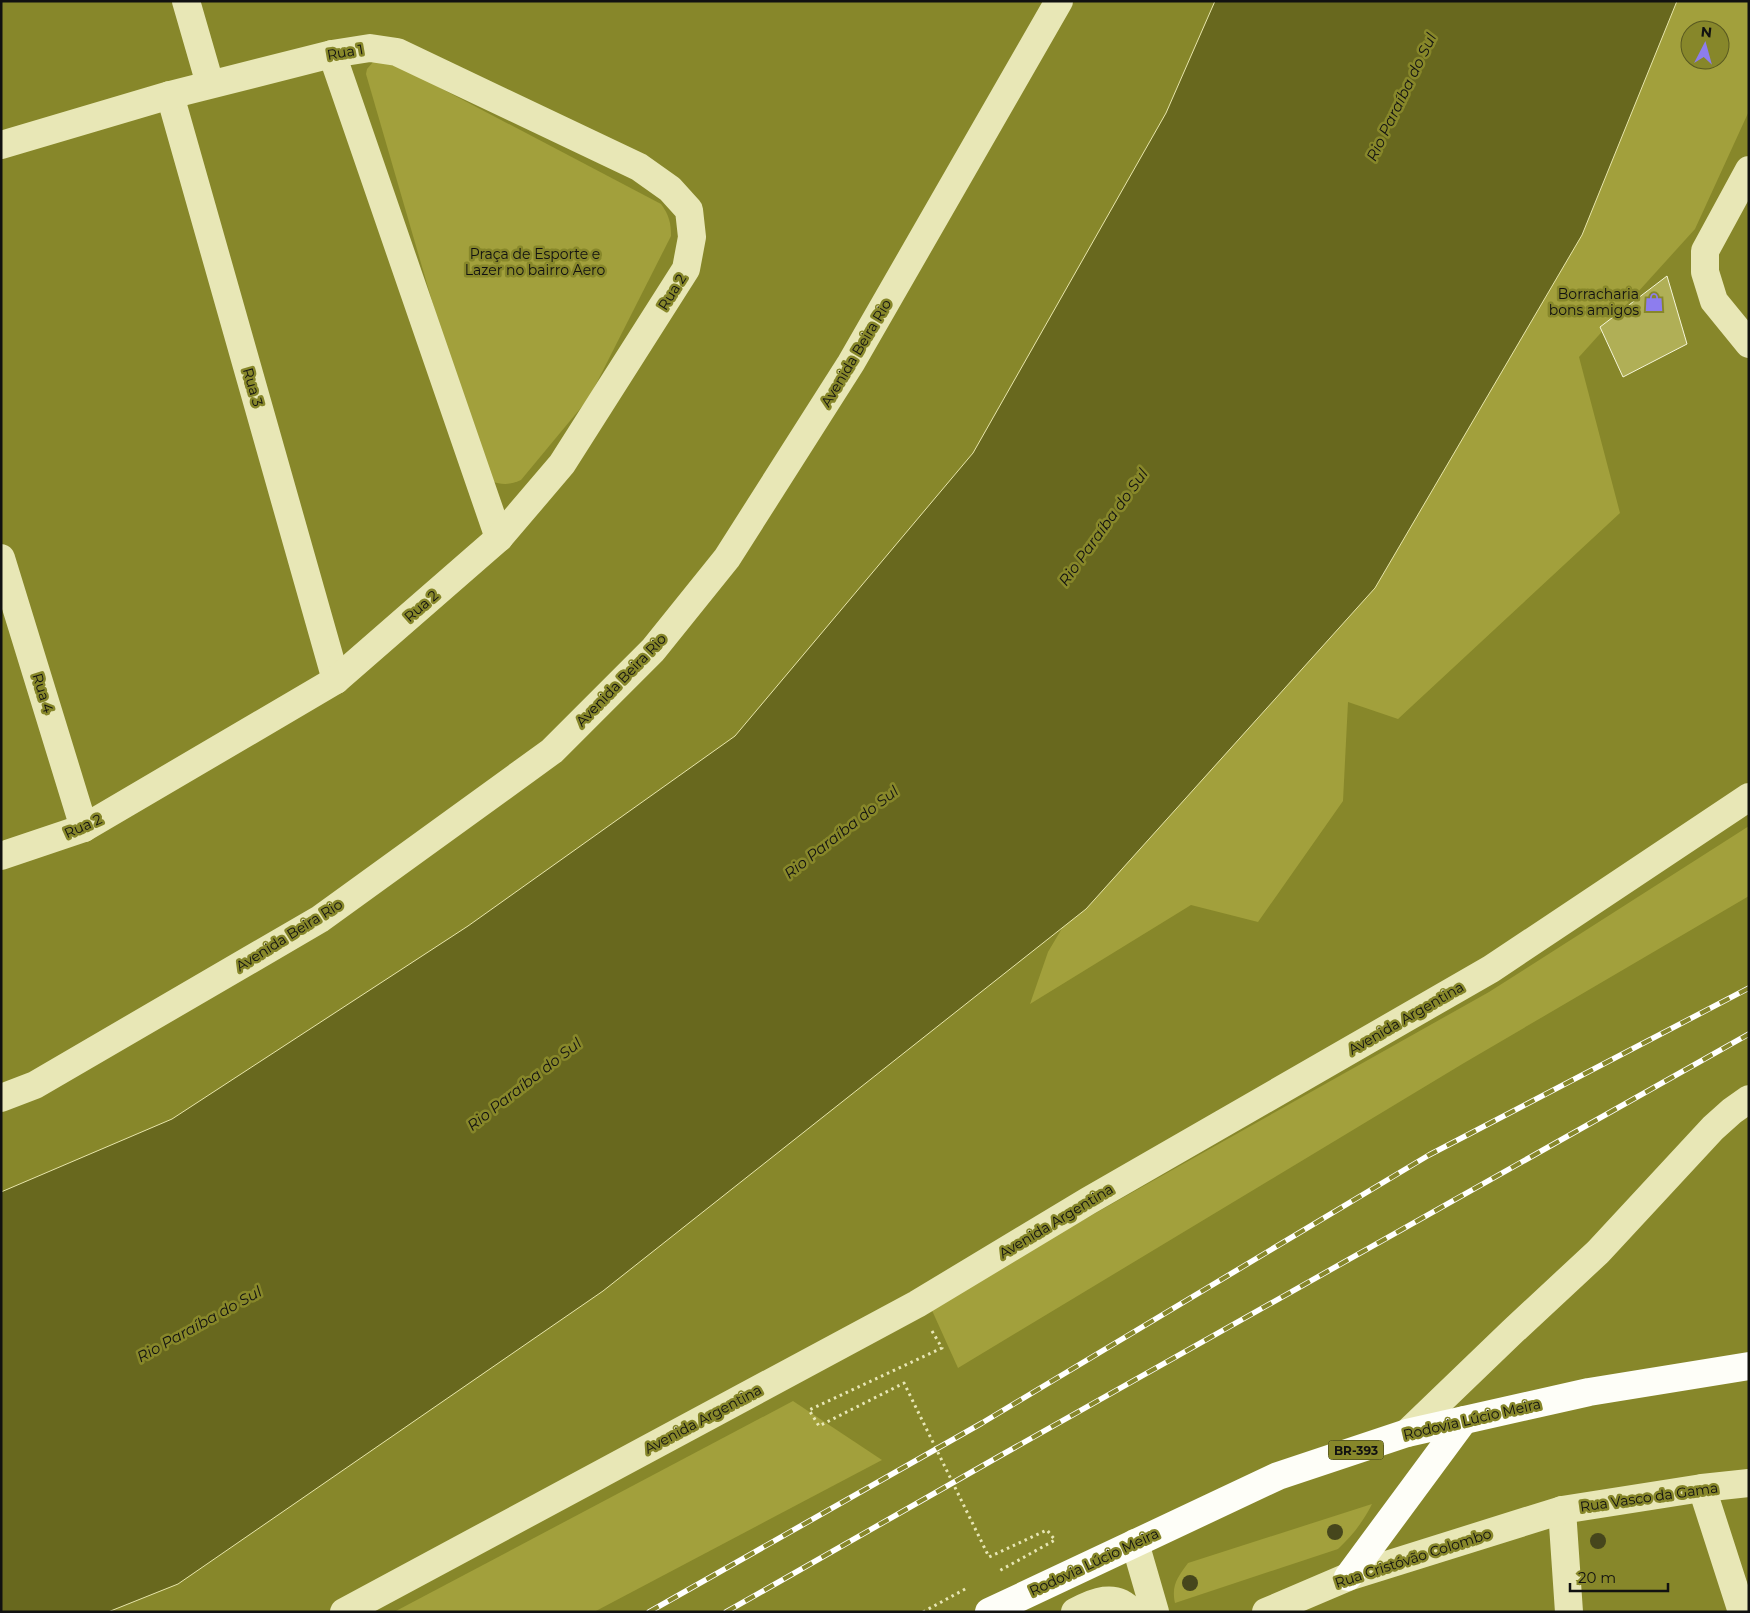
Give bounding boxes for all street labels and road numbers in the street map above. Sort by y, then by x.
street label: Rua 1 [325,40,365,64]
street label: Rua 2 [654,270,690,313]
street label: Avenida Beira Rio [817,296,895,410]
street label: Rua 3 [239,366,267,408]
street label: Rua 2 [400,586,442,626]
street label: Avenida Beira Rio [572,630,670,730]
street label: Rua 4 [28,671,58,716]
street label: Rua 2 [61,810,105,842]
street label: Avenida Beira Rio [232,895,346,975]
street label: Avenida Argentina [1345,978,1467,1058]
street label: Avenida Argentina [996,1180,1116,1262]
street label: Avenida Argentina [641,1380,765,1458]
street label: Rodovia Lúcio Meira [1401,1394,1543,1444]
road number: BR-393 [1328,1440,1384,1460]
street label: Rua Vasco da Gama [1579,1478,1719,1516]
street label: Rodovia Lúcio Meira [1026,1524,1162,1600]
street label: Rua Cristóvão Colombo [1332,1524,1494,1592]

